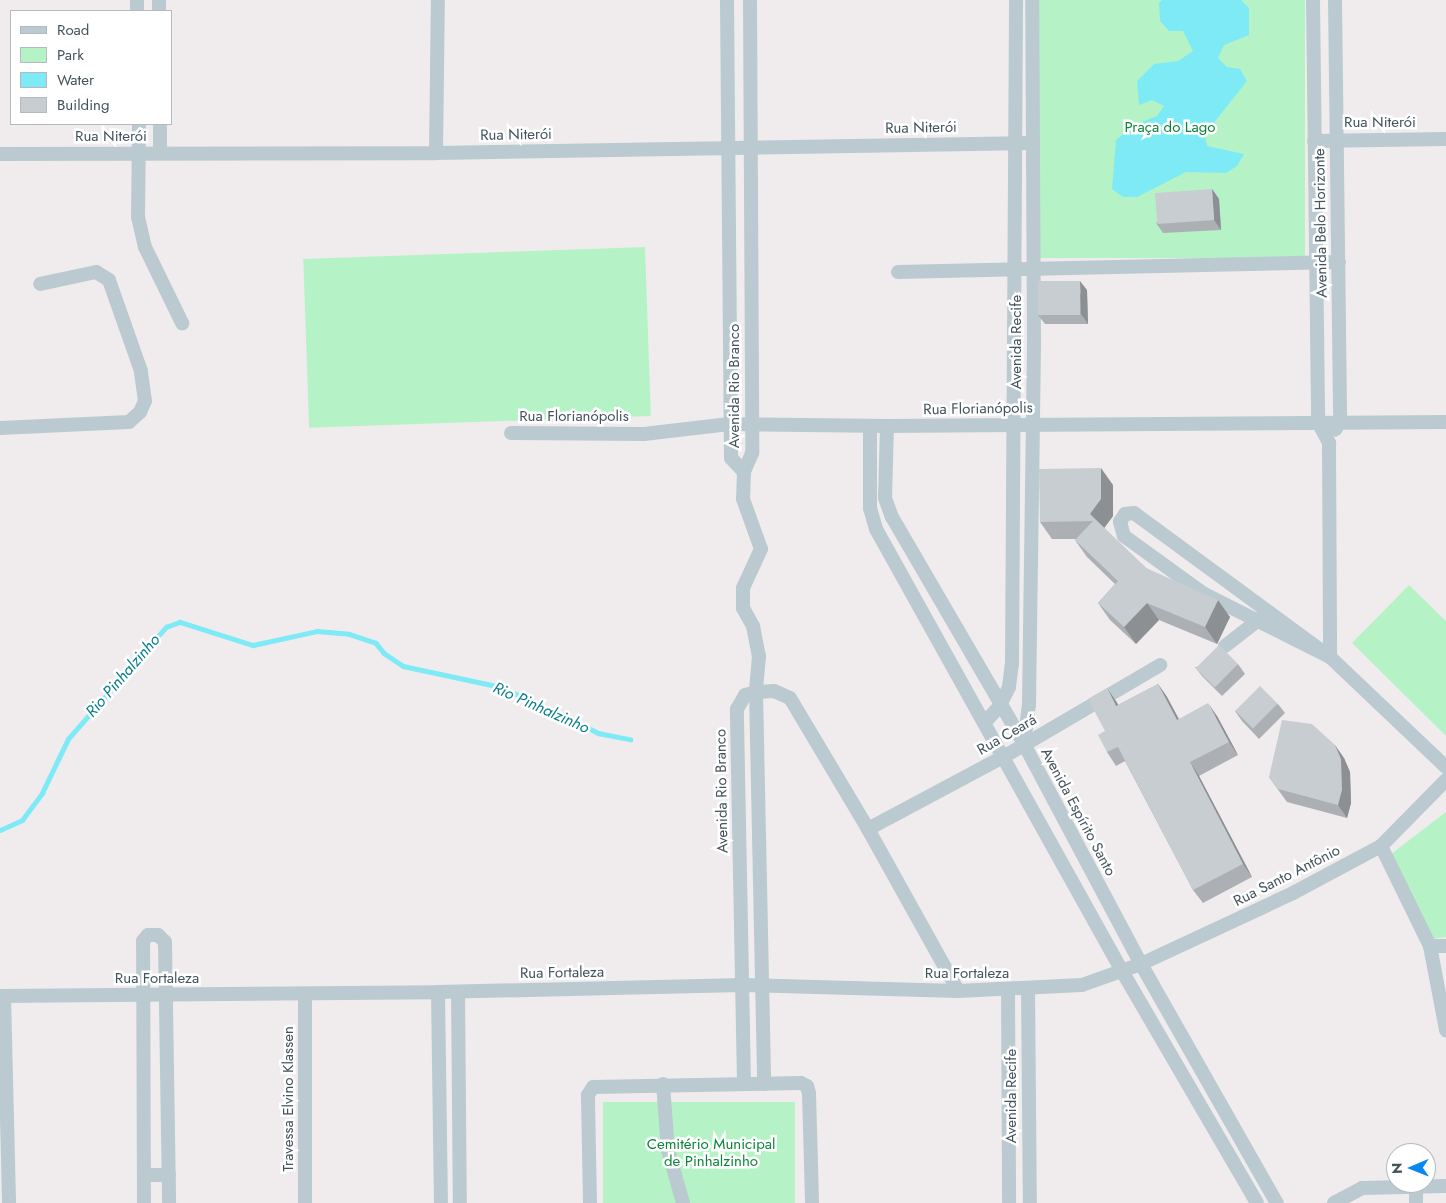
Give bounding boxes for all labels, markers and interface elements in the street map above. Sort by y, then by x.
legend [10,10,172,125]
text: Road [57,19,89,41]
text: Park [57,44,84,66]
text: Water [57,69,94,91]
text: Building [57,94,109,116]
street label: Rua Niterói [1344,114,1416,132]
street label: Rua Niterói [885,118,957,138]
park label: Praça do Lago [1124,119,1216,137]
street label: Rua Niterói [480,125,552,145]
street label: Rua Niterói [75,128,147,146]
street label: Avenida Belo Horizonte [1311,148,1331,298]
street label: Avenida Recife [1008,295,1026,389]
street label: Avenida Rio Branco [726,324,744,448]
street label: Rua Florianópolis [923,399,1033,419]
street label: Rua Florianópolis [519,408,629,426]
water label: Rio Pinhalzinho [82,631,164,721]
water label: Rio Pinhalzinho [490,678,592,738]
street label: Rua Ceará [974,711,1040,759]
street label: Avenida Rio Branco [712,729,732,853]
street label: Avenida Espírito Santo [1037,745,1119,879]
street label: Rua Santo Antônio [1231,841,1343,911]
street label: Rua Fortaleza [520,963,604,983]
street label: Rua Fortaleza [925,965,1009,983]
street label: Rua Fortaleza [115,970,199,988]
street label: Travessa Elvino Klassen [280,1026,298,1172]
street label: Avenida Recife [1003,1049,1021,1143]
park label: Cemitério Municipal de Pinhalzinho [647,1135,775,1170]
north arrow [1386,1143,1436,1193]
text: N [1387,1163,1407,1174]

